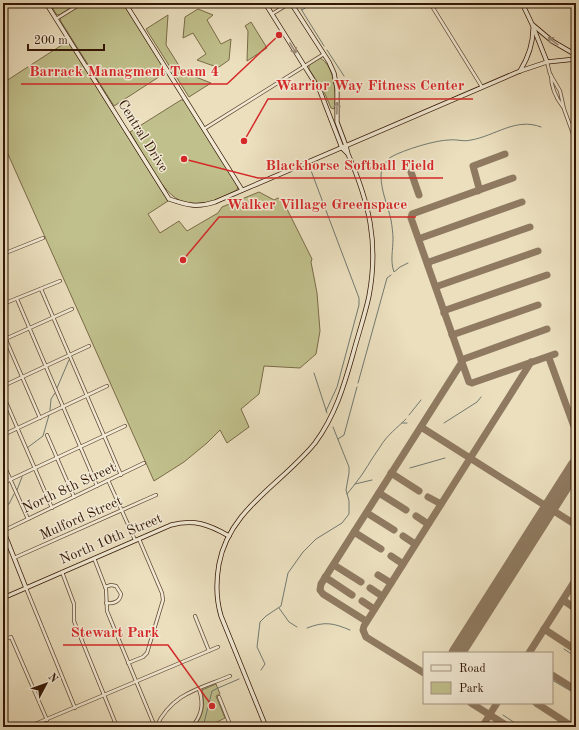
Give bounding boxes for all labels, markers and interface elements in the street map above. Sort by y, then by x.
scale bar [28,26,104,52]
text: 200 m [34,35,68,47]
one-way arrow [548,37,559,45]
one-way arrow [289,42,297,53]
callout: Barrack Managment Team 4 [21,57,227,84]
text: Barrack Managment Team 4 [29,65,219,80]
callout: Warrior Way Fitness Center [268,72,473,99]
text: Warrior Way Fitness Center [276,79,465,94]
street label: Central Drive [115,97,171,175]
one-way arrow [333,102,341,115]
callout: Blackhorse Softball Field [258,151,443,178]
text: Blackhorse Softball Field [265,159,435,174]
callout: Walker Village Greenspace [219,190,416,217]
text: Walker Village Greenspace [227,198,407,213]
street label: North 8th Street [20,460,118,516]
street label: Mulford Street [38,494,124,542]
street label: North 10th Street [58,511,164,567]
callout: Stewart Park [63,618,168,645]
text: Stewart Park [70,626,160,641]
legend [423,652,553,704]
text: Road [459,663,486,675]
north arrow [26,664,66,704]
text: N [46,672,60,686]
text: Park [459,683,484,695]

